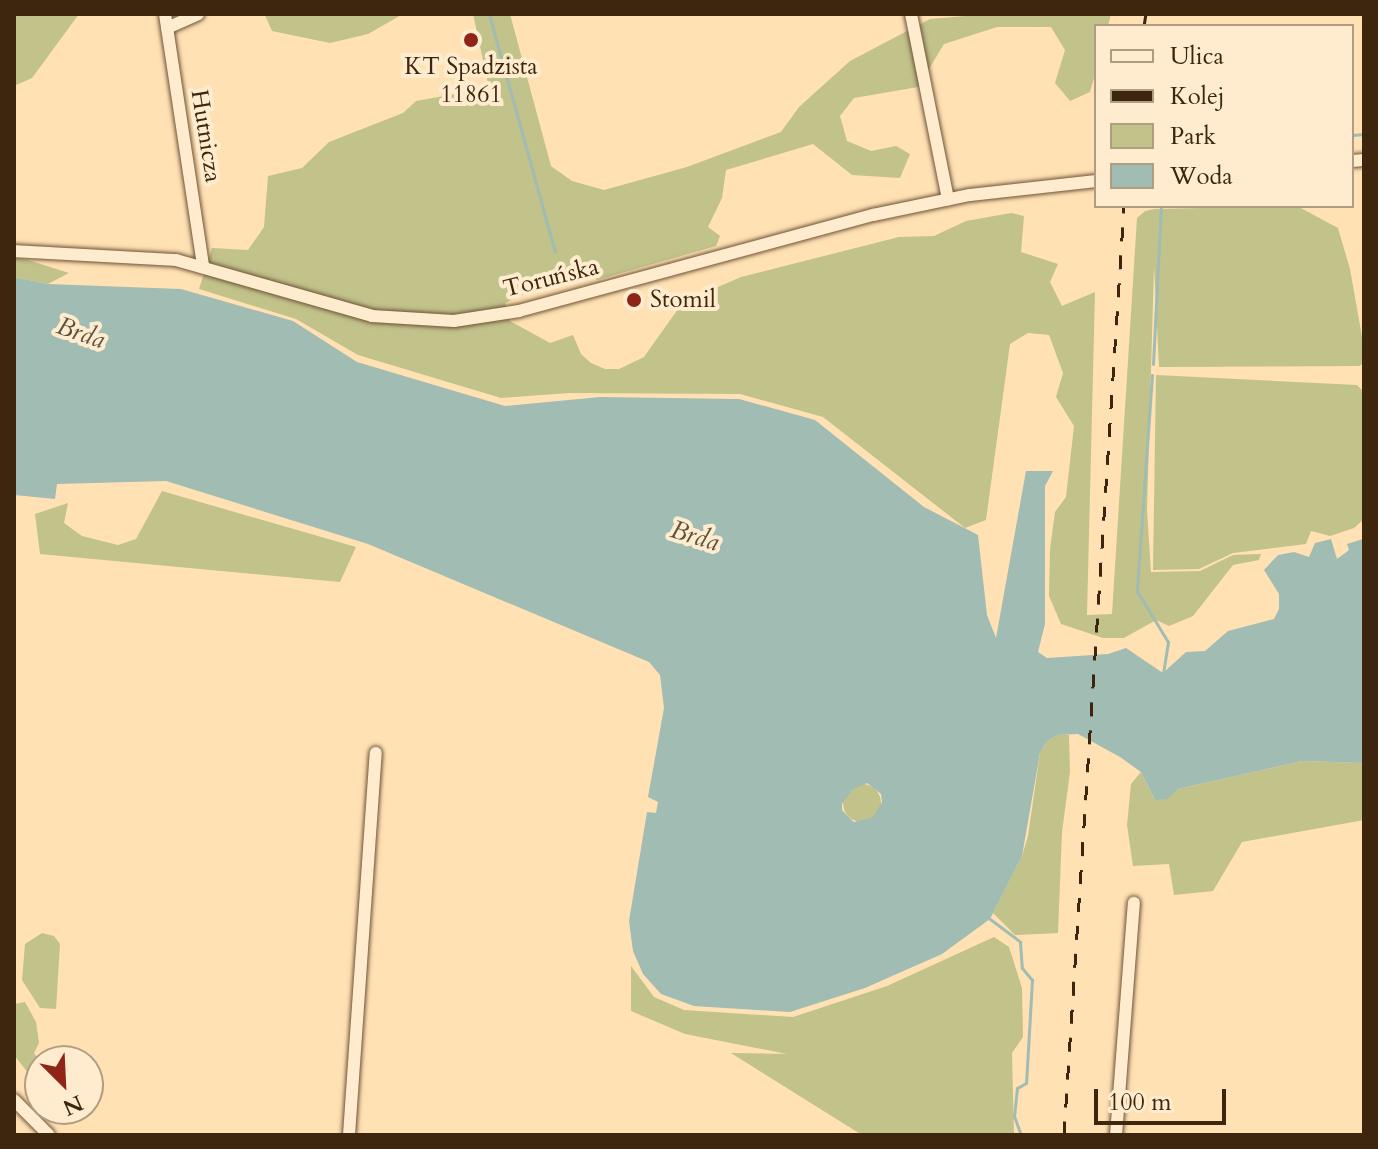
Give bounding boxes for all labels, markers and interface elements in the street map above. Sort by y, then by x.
legend [1094,24,1354,208]
marker: KT Spadzista 11861 [462,31,480,49]
text: Ulica [1170,40,1224,73]
place label: KT Spadzista 11861 [404,53,538,109]
text: Kolej [1170,80,1225,113]
street label: Hutnicza [184,88,228,184]
text: Park [1170,120,1216,153]
text: Woda [1170,160,1233,193]
street label: Toruńska [500,252,602,304]
place label: Stomil [650,286,716,314]
marker: Stomil [625,291,643,309]
water label: Brda [53,310,109,356]
water label: Brda [667,514,723,558]
north arrow [24,1045,104,1125]
scale bar [1098,1073,1230,1123]
text: 100 m [1108,1086,1172,1119]
text: N [58,1088,88,1123]

